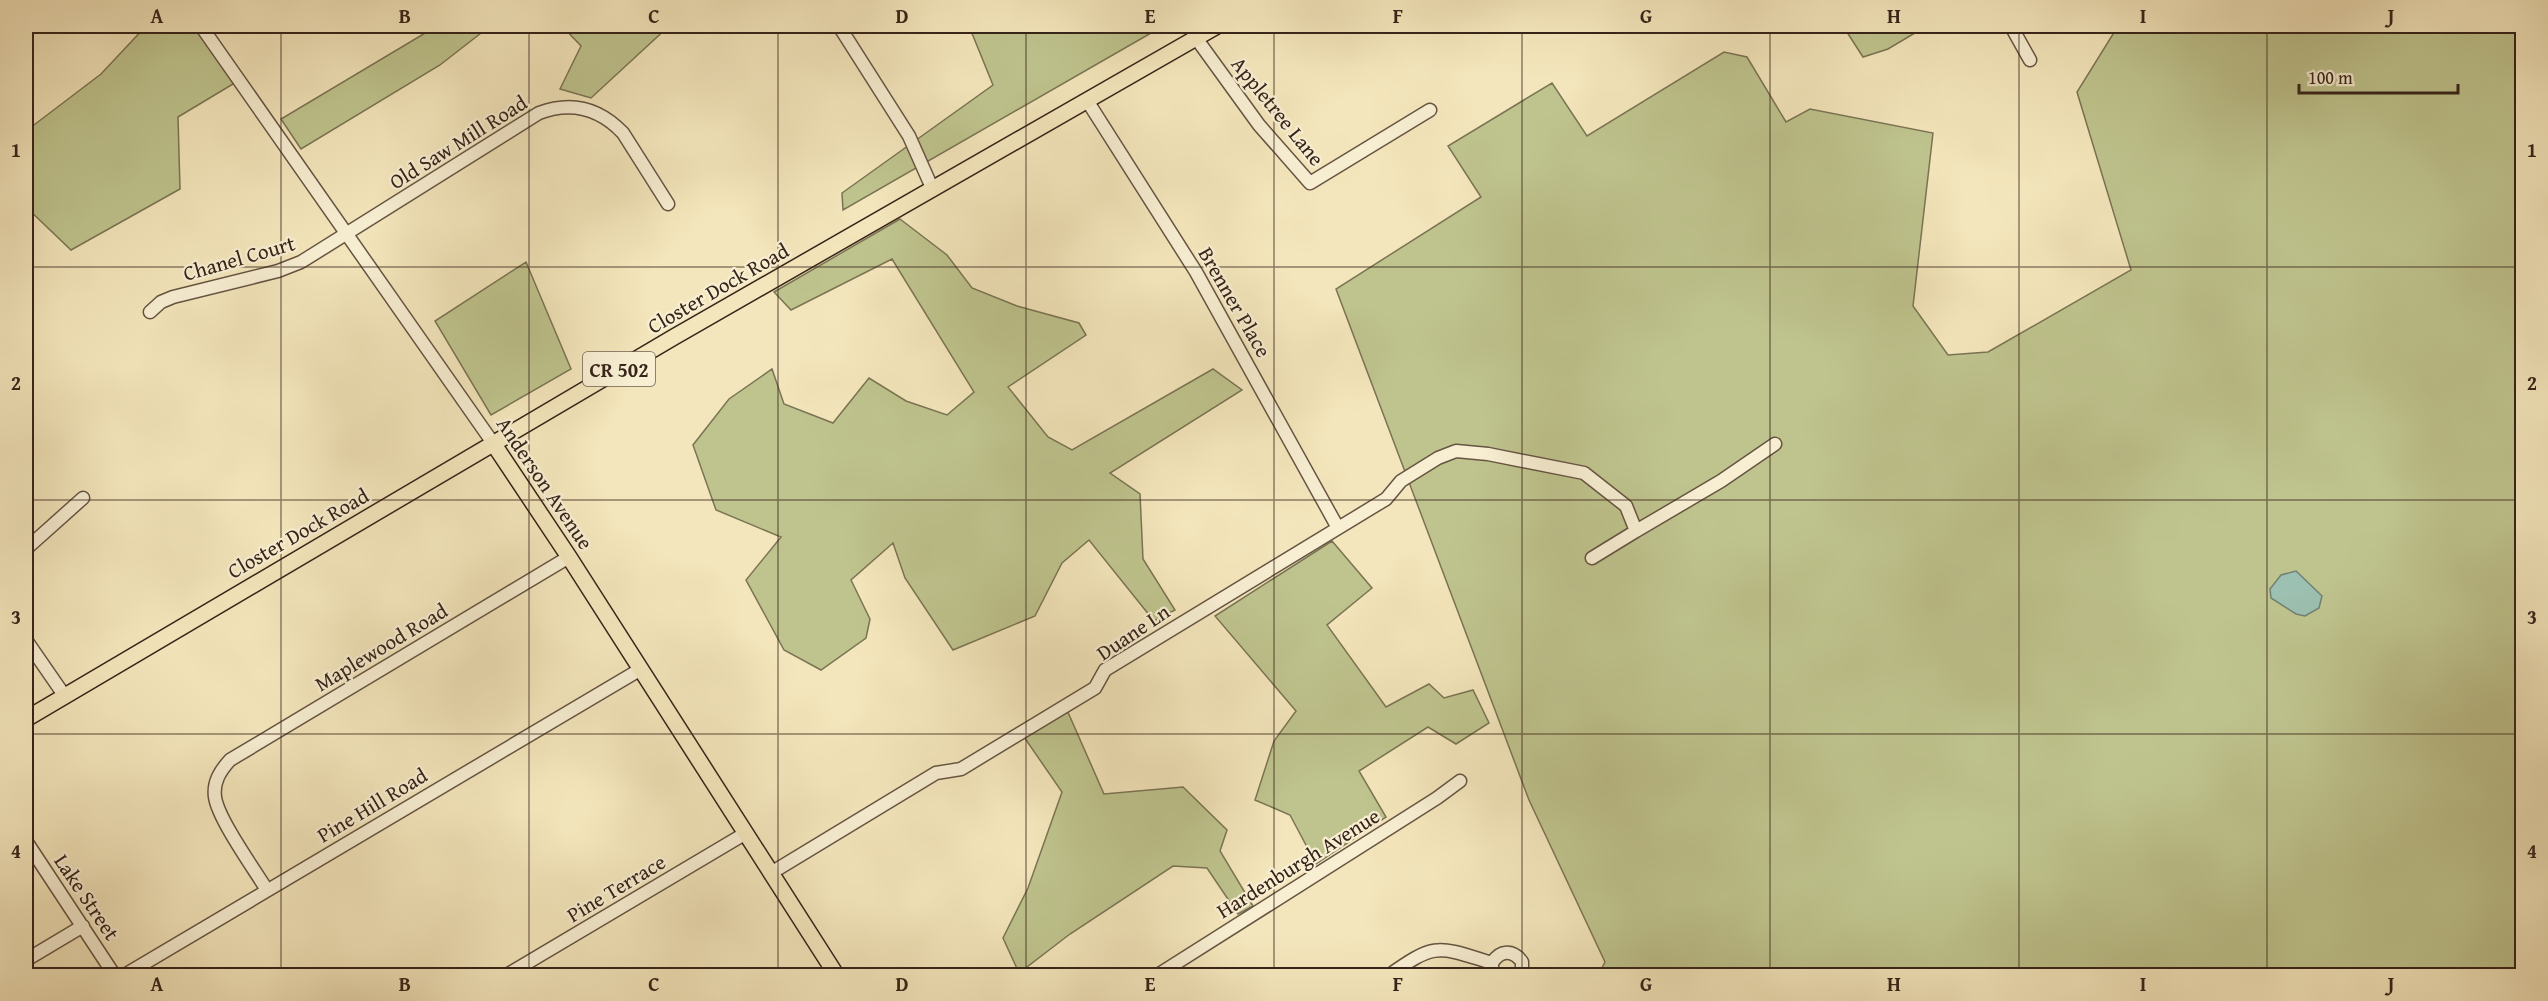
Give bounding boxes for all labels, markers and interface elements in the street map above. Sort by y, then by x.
text: A [151,1,164,30]
text: B [399,1,411,30]
text: C [648,1,660,30]
text: D [895,1,909,30]
text: E [1145,1,1156,30]
text: F [1393,1,1403,30]
text: G [1640,1,1652,30]
text: H [1887,1,1901,30]
text: I [2140,1,2146,30]
text: J [2385,1,2395,30]
street label: Appletree Lane [1224,50,1332,173]
scale bar [2299,57,2458,95]
text: 100 m [2308,64,2353,91]
street label: Old Saw Mill Road [383,87,534,197]
text: 1 [11,135,21,164]
text: 1 [2527,135,2537,164]
street label: Chanel Court [180,227,299,289]
street label: Closter Dock Road [642,235,795,341]
street label: Brenner Place [1191,241,1279,363]
road number: CR 502 [583,352,655,386]
text: 2 [11,368,21,397]
text: 2 [2527,368,2537,397]
street label: Anderson Avenue [489,410,601,556]
street label: Closter Dock Road [222,480,375,586]
street label: Maplewood Road [309,595,454,699]
street label: Duane Ln [1090,596,1176,668]
text: 3 [11,602,21,631]
text: 3 [2527,602,2537,631]
street label: Pine Hill Road [311,759,434,850]
street label: Hardenburgh Avenue [1210,800,1386,926]
text: 4 [11,836,21,865]
text: 4 [2527,836,2537,865]
street label: Pine Terrace [561,846,671,930]
street label: Lake Street [47,848,128,947]
text: A [151,969,164,998]
text: B [399,969,411,998]
text: C [648,969,660,998]
text: D [895,969,909,998]
text: E [1145,969,1156,998]
text: F [1393,969,1403,998]
text: G [1640,969,1652,998]
text: H [1887,969,1901,998]
text: I [2140,969,2146,998]
text: J [2385,969,2395,998]

